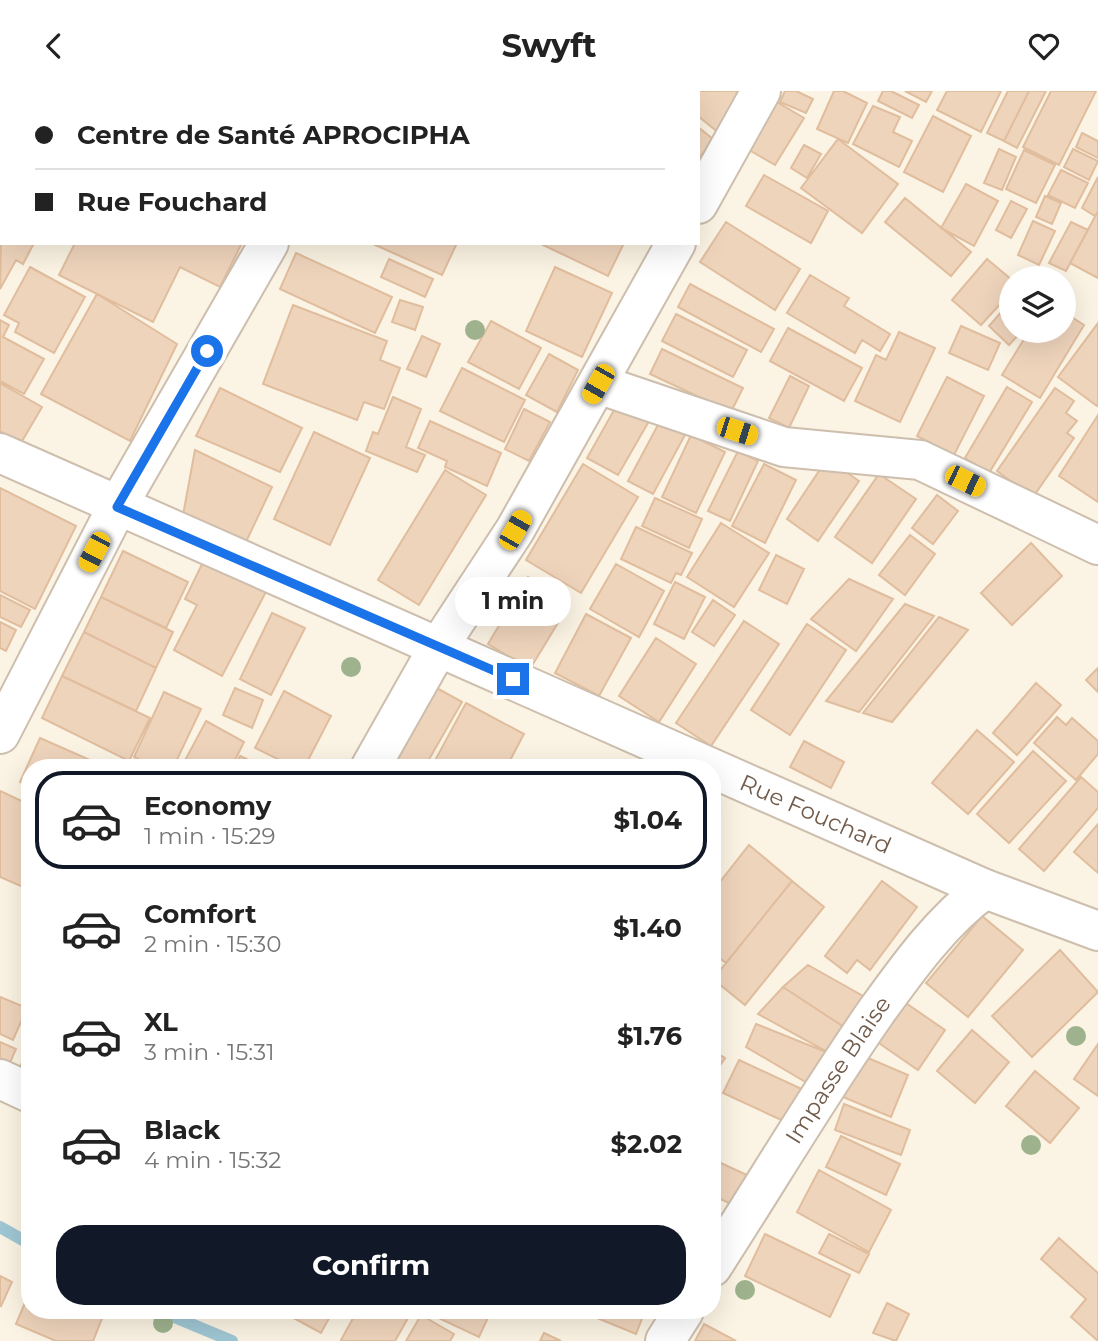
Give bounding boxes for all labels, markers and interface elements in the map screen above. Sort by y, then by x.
text: Swyft [501,26,597,65]
icon: back [35,27,73,65]
icon: heart [1025,27,1063,65]
text: Centre de Santé APROCIPHA [77,119,470,151]
text: Rue Fouchard [77,186,267,218]
map controls [999,266,1076,343]
button: layers [999,266,1076,343]
route start [191,335,223,367]
car [579,361,618,407]
car [714,415,761,447]
car [942,462,989,500]
car [496,507,535,553]
car [75,529,114,575]
callout: 1 min [455,577,571,627]
text: 1 min [482,587,544,615]
route end [497,663,529,695]
street label: Rue Fouchard [736,768,896,860]
icon: car [60,789,123,852]
text: Economy [144,790,271,822]
text: $1.04 [613,804,682,836]
text: 1 min · 15:29 [144,822,276,850]
icon: car [60,897,123,960]
text: Comfort [144,898,256,930]
text: $1.40 [613,912,682,944]
text: 2 min · 15:30 [144,930,281,958]
street label: Impasse Blaise [779,991,897,1149]
icon: car [60,1005,123,1068]
text: XL [144,1006,178,1038]
text: $1.76 [617,1020,682,1052]
text: 3 min · 15:31 [144,1038,274,1066]
icon: car [60,1113,123,1176]
text: Black [144,1114,220,1146]
text: $2.02 [610,1128,682,1160]
text: 4 min · 15:32 [144,1146,281,1174]
button: Confirm [56,1225,686,1305]

